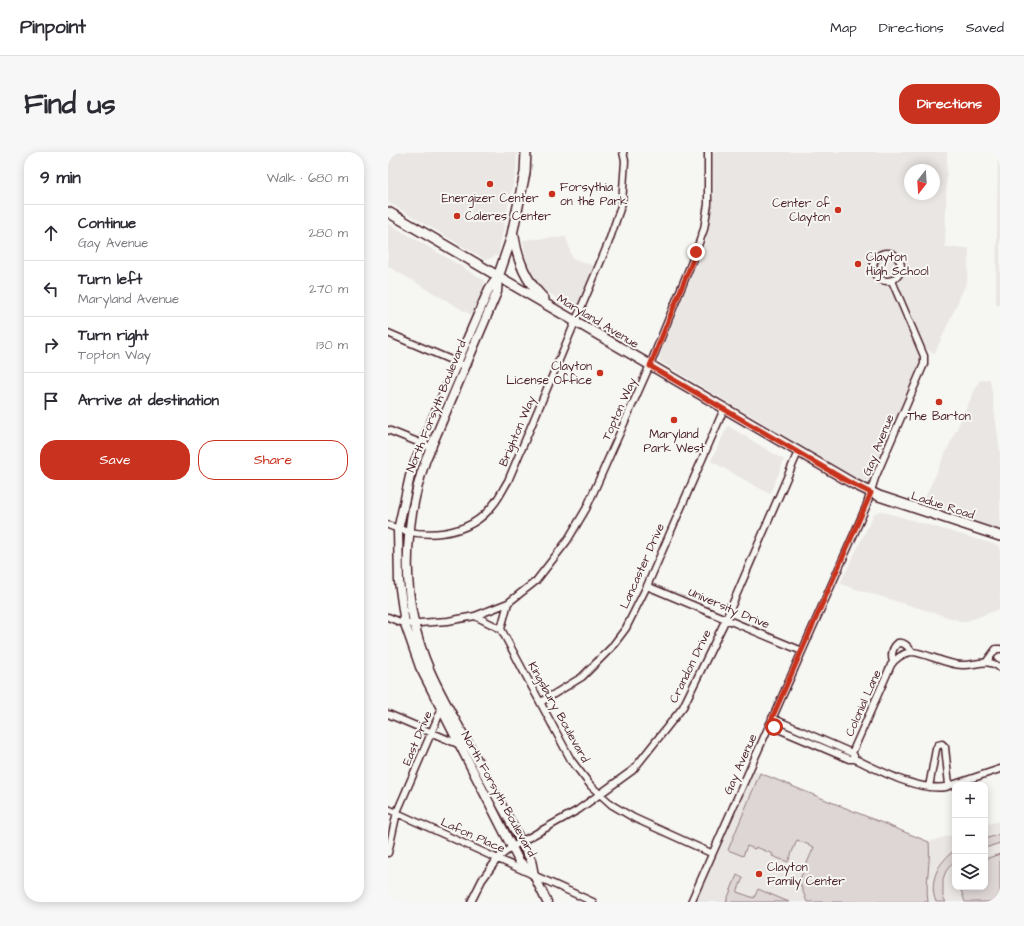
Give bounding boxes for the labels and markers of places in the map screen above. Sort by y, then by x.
marker: Energizer Center [485,179,495,189]
place label: Forsythia on the Park [560,179,628,210]
marker: Forsythia on the Park [547,189,557,199]
place label: Energizer Center [441,190,539,208]
place label: Center of Clayton [772,195,831,227]
marker: Center of Clayton [833,205,843,215]
place label: Caleres Center [465,208,551,225]
marker: Caleres Center [452,211,462,221]
place label: Clayton High School [866,249,929,281]
marker: Clayton High School [853,259,863,269]
place label: Clayton License Office [506,358,592,389]
marker: Clayton License Office [595,368,605,378]
marker: The Barton [934,397,944,407]
place label: The Barton [907,408,971,425]
marker: Maryland Park West [669,415,679,425]
place label: Maryland Park West [643,426,705,457]
place label: Clayton Family Center [767,859,845,891]
marker: Clayton Family Center [754,869,764,879]

